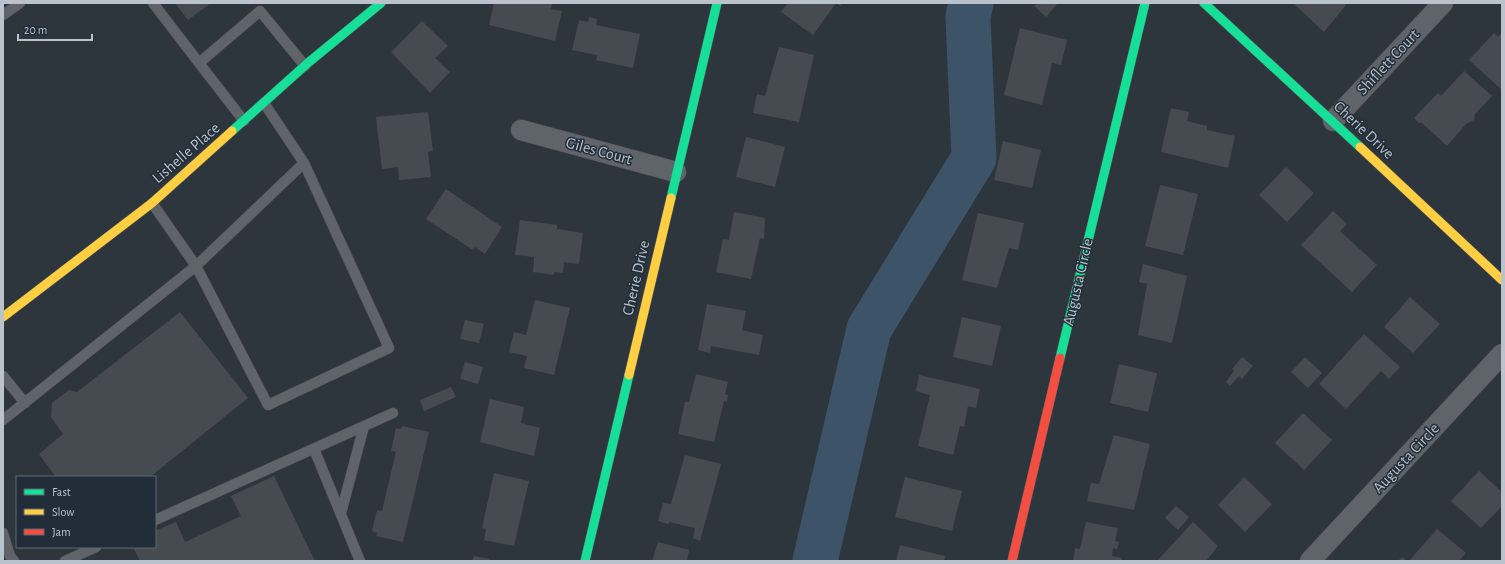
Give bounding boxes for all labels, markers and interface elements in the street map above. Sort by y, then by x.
scale bar [18,16,92,42]
text: 20 m [24,24,47,36]
street label: Shiflett Court [1354,26,1422,98]
street label: Cherie Drive [1331,98,1397,162]
street label: Lishelle Place [149,120,223,186]
street label: Giles Court [564,135,634,167]
street label: Augusta Circle [1060,237,1096,327]
street label: Cherie Drive [620,239,652,317]
street label: Augusta Circle [1370,420,1442,496]
legend [16,476,156,548]
text: Fast [52,486,71,498]
text: Slow [52,506,74,518]
text: Jam [52,526,71,538]

